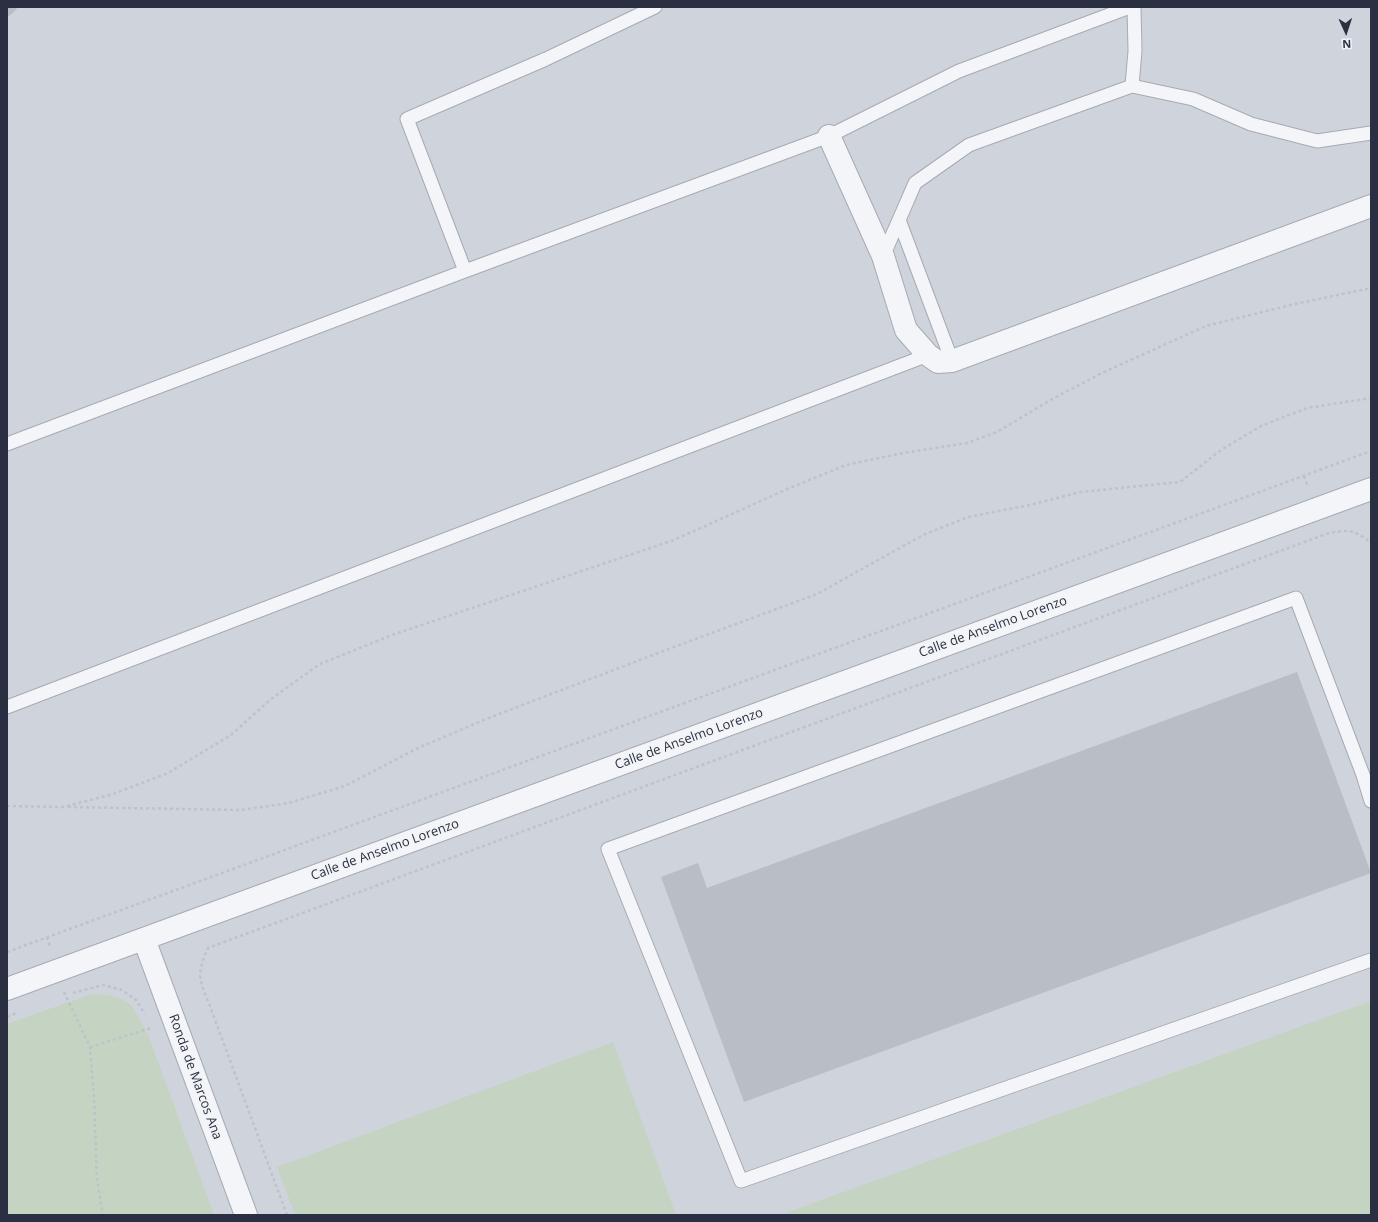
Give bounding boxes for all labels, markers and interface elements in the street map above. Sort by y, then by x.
north arrow [1326,12,1366,52]
text: N [1342,37,1352,52]
street label: Calle de Anselmo Lorenzo [917,593,1069,661]
street label: Calle de Anselmo Lorenzo [613,705,765,773]
street label: Calle de Anselmo Lorenzo [309,816,461,884]
street label: Ronda de Marcos Ana [165,1012,225,1142]

